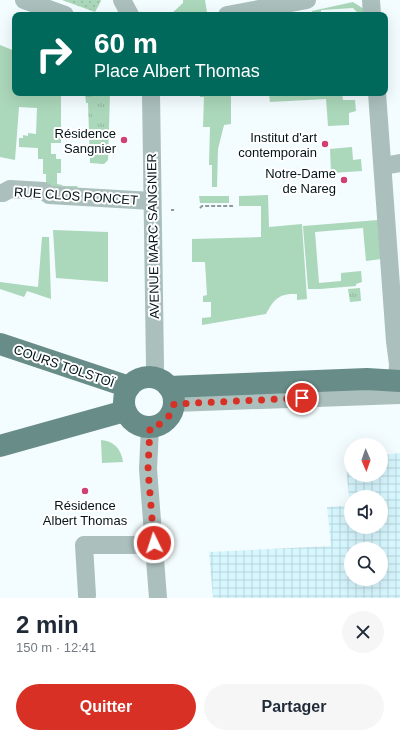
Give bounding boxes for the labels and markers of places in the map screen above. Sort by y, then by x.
place label: Résidence Sangnier [55,126,117,156]
place label: Institut d'art contemporain [238,130,317,160]
marker: Résidence Sangnier [119,135,129,145]
marker: Institut d'art contemporain [320,139,330,149]
place label: Notre-Dame de Nareg [265,166,336,196]
marker: Notre-Dame de Nareg [339,175,349,185]
pin [285,381,319,415]
marker: Résidence Albert Thomas [80,486,90,496]
place label: Résidence Albert Thomas [43,498,128,528]

